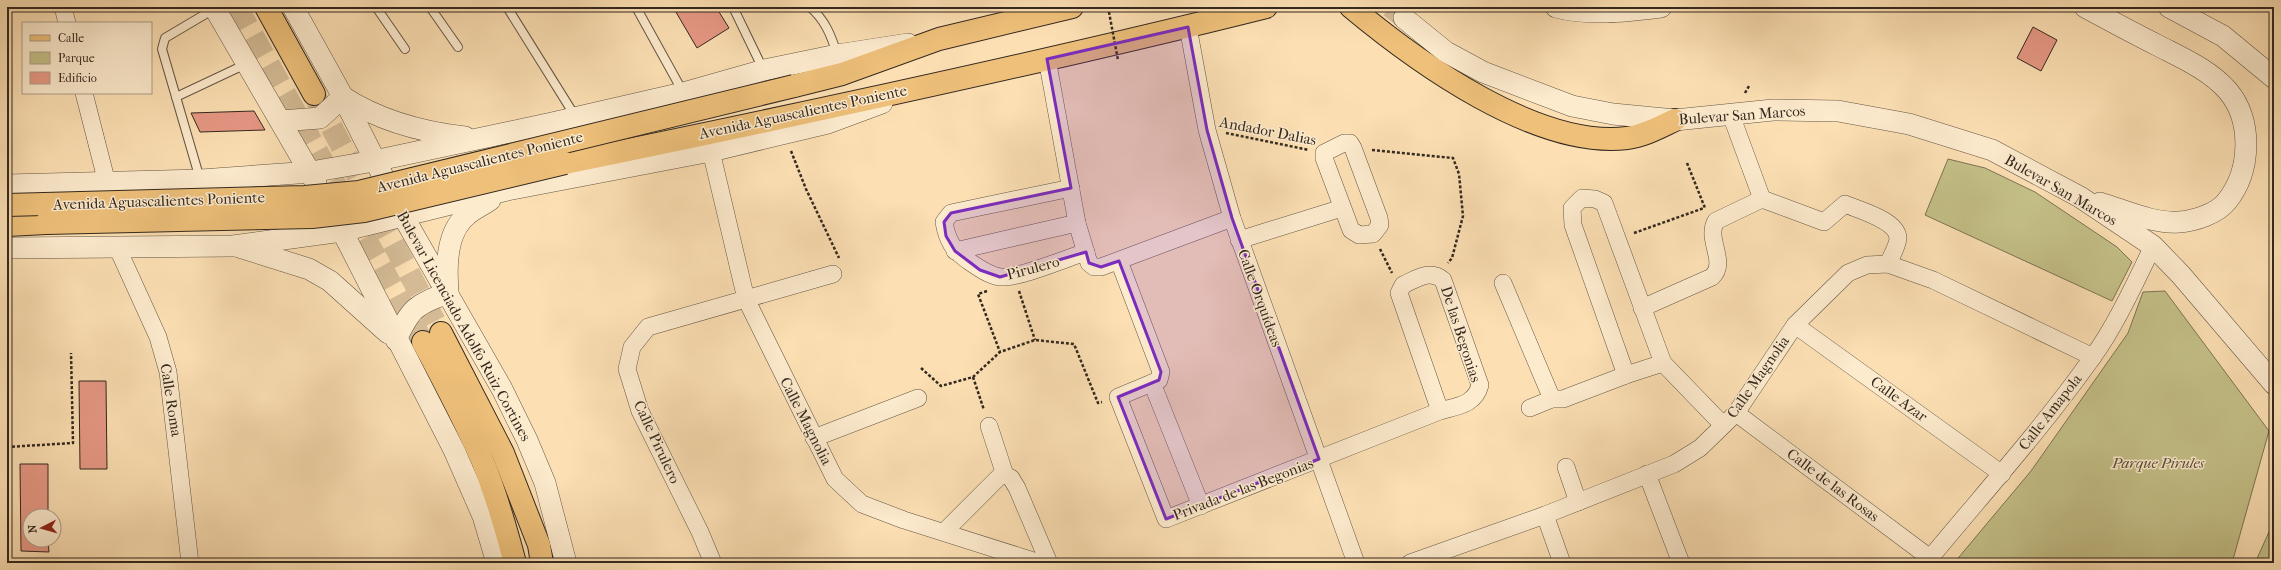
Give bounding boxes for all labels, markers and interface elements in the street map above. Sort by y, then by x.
legend [22,22,152,94]
text: Calle [58,31,84,45]
text: Parque [58,51,95,65]
text: Edificio [58,71,97,85]
street label: Avenida Aguascalientes Poniente [696,81,909,143]
street label: Bulevar San Marcos [1678,102,1806,128]
street label: Andador Dalias [1217,113,1318,149]
street label: Avenida Aguascalientes Poniente [374,127,586,197]
street label: Bulevar San Marcos [2002,151,2121,230]
street label: Avenida Aguascalientes Poniente [52,188,266,214]
street label: Bulevar Licenciado Adolfo Ruiz Cortines [393,208,535,445]
street label: Calle Orquídeas [1234,247,1286,350]
street label: Pirulero [1005,252,1062,284]
street label: De las Begonias [1437,284,1485,385]
street label: Calle Magnolia [1723,332,1794,422]
street label: Calle Roma [156,362,186,439]
street label: Calle Amapola [2015,369,2086,454]
street label: Calle Azar [1867,372,1931,426]
street label: Calle Magnolia [776,374,836,469]
street label: Calle Pirulero [630,398,684,487]
street label: Calle de las Rosas [1783,444,1883,526]
street label: Privada de las Begonias [1170,454,1316,524]
park label: Parque Pirules [2111,454,2204,472]
north arrow [22,508,62,548]
text: N [26,524,39,534]

